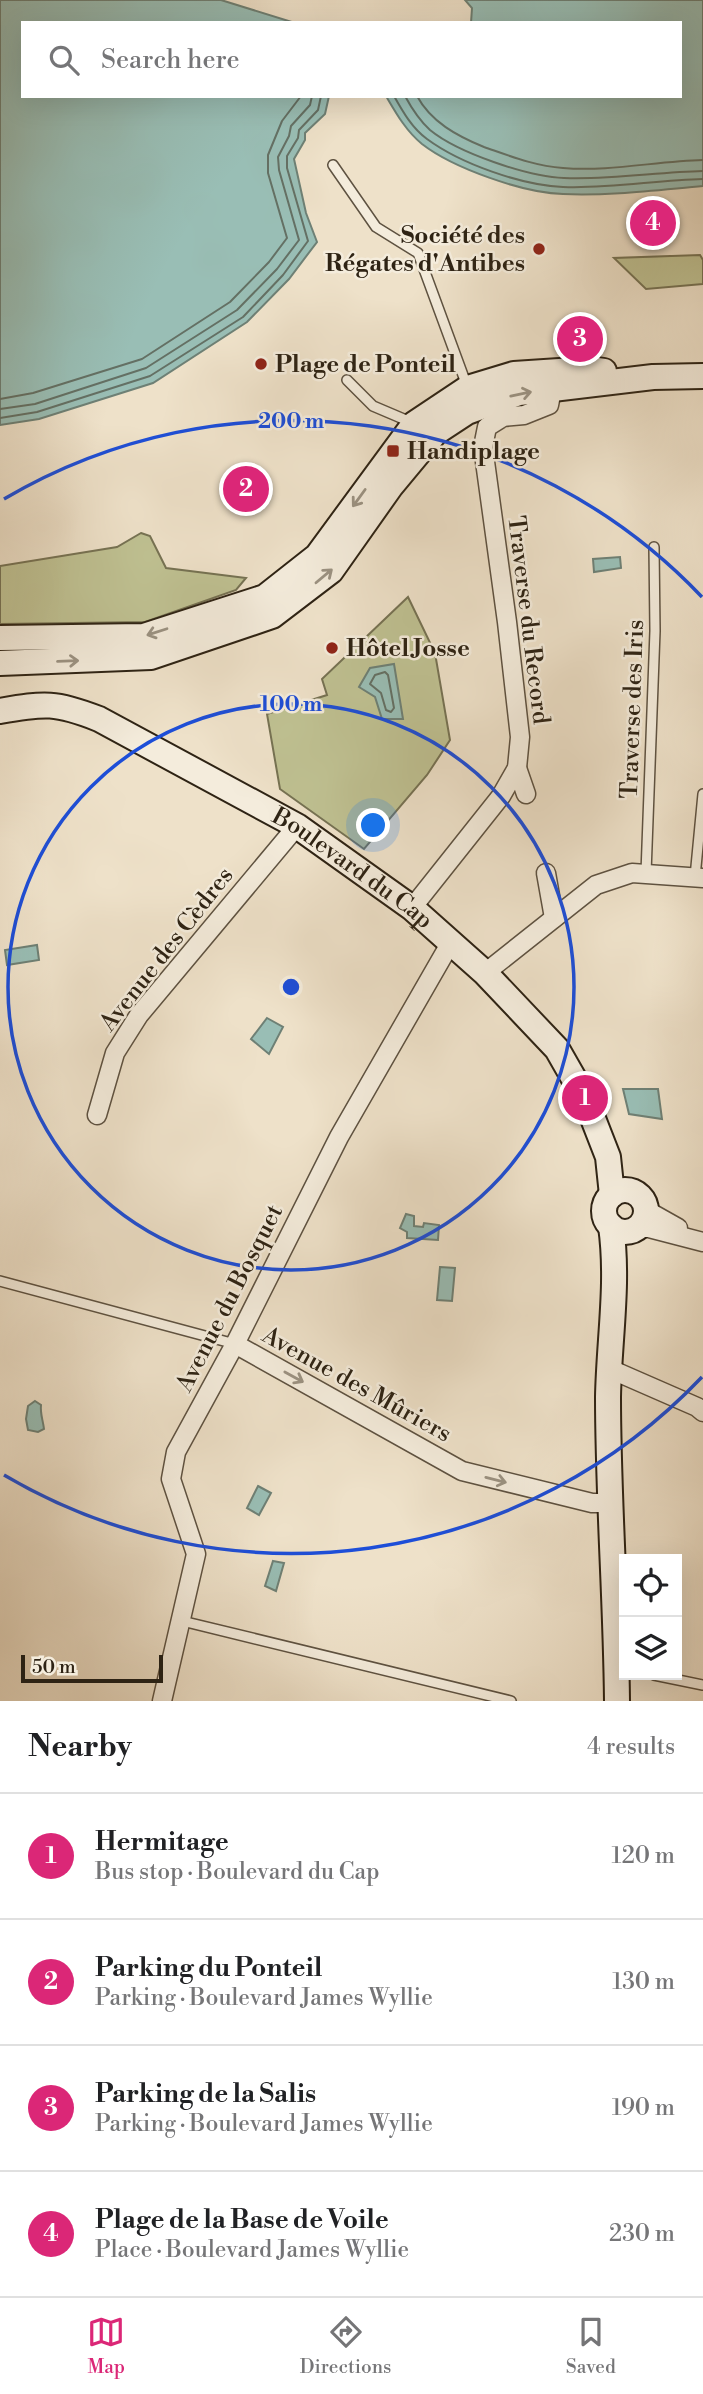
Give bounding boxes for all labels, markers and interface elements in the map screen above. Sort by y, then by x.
search box [21,21,682,98]
icon: search [45,41,83,79]
text: Search here [101,44,240,76]
pin: 4 [630,197,676,249]
place label: Société des Régates d'Antibes [325,221,525,279]
marker: Société des Régates d'Antibes [531,241,547,257]
pin: 3 [557,313,603,365]
place label: Plage de Ponteil [275,350,456,380]
marker: Plage de Ponteil [253,356,269,372]
one-way arrow [509,387,532,401]
text: 200 m [258,409,324,435]
place label: Handiplage [407,437,540,467]
marker: Handiplage [385,443,401,459]
pin: 2 [223,463,269,515]
one-way arrow [351,488,366,507]
street label: Traverse du Record [500,514,556,726]
one-way arrow [315,568,333,584]
street label: Traverse des Iris [615,619,651,799]
one-way arrow [146,627,168,640]
place label: Hôtel Josse [346,634,470,664]
marker: Hôtel Josse [324,640,340,656]
one-way arrow [56,654,79,667]
text: 100 m [260,692,322,718]
street label: Boulevard du Cap [266,801,439,936]
your location [356,808,390,842]
street label: Avenue des Cèdres [93,861,240,1039]
centre of rings [279,975,303,999]
pin: 1 [562,1072,608,1124]
street label: Avenue du Bosquet [169,1199,290,1398]
street label: Avenue des Mûriers [256,1320,456,1449]
one-way arrow [283,1371,304,1384]
one-way arrow [484,1473,507,1487]
map controls [619,1554,682,1680]
button: locate [619,1554,682,1617]
button: layers [619,1617,682,1680]
scale bar [21,1652,163,1684]
text: 50 m [32,1655,76,1679]
text: Nearby [28,1728,132,1766]
text: 4 results [587,1733,675,1761]
text: Hermitage [95,1826,229,1858]
text: 1 [45,1842,57,1870]
text: 120 m [611,1842,675,1870]
text: Bus stop · Boulevard du Cap [95,1858,379,1886]
text: Parking du Ponteil [95,1952,322,1984]
text: 2 [44,1968,58,1996]
text: 130 m [612,1968,675,1996]
text: Parking · Boulevard James Wyllie [95,1984,433,2012]
text: Parking de la Salis [95,2078,316,2110]
text: 3 [44,2094,58,2122]
text: 190 m [612,2094,675,2122]
text: Parking · Boulevard James Wyllie [95,2110,433,2138]
text: Plage de la Base de Voile [95,2204,389,2236]
text: 4 [43,2220,59,2248]
text: 230 m [609,2220,675,2248]
text: Place · Boulevard James Wyllie [95,2236,409,2264]
tab: Map [87,2313,125,2379]
tab: Directions [300,2313,391,2379]
tab: Saved [566,2313,616,2379]

